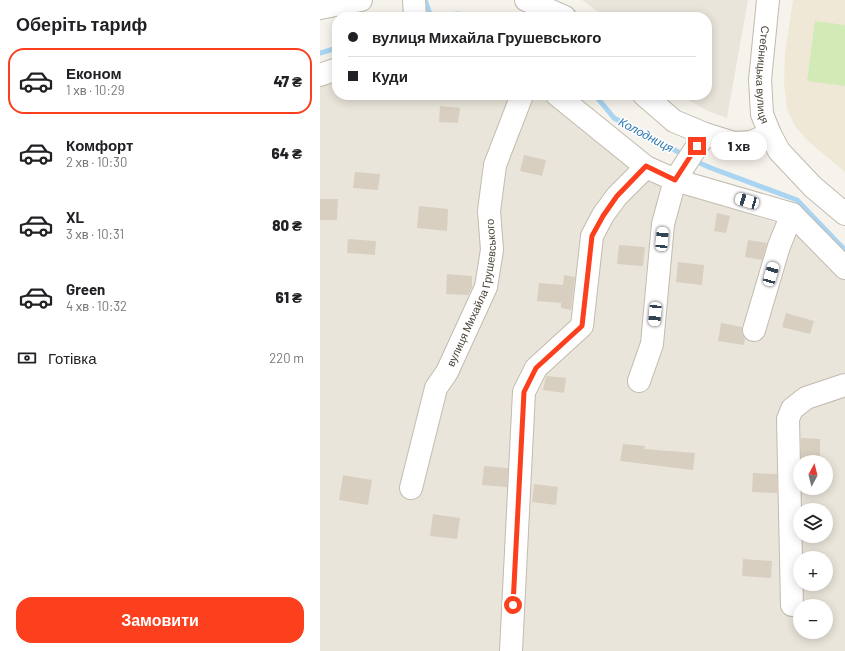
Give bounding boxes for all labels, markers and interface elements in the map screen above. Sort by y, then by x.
text: Оберіть тариф [16,13,147,35]
street label: Стебницька вулиця [754,25,772,125]
text: вулиця Михайла Грушевського [372,28,601,46]
icon: car [18,63,54,99]
text: Економ [66,64,122,82]
text: Куди [372,67,408,85]
text: 47 ₴ [273,72,302,90]
text: 1 хв · 10:29 [66,82,125,98]
water label: Колодниця [616,114,677,156]
callout: 1 хв [711,132,767,160]
icon: car [18,135,54,171]
text: Комфорт [66,136,133,154]
route end [688,137,706,155]
text: 1 хв [728,138,750,154]
text: 64 ₴ [271,144,302,162]
text: 2 хв · 10:30 [66,154,127,170]
car [734,192,760,210]
icon: car [18,207,54,243]
text: XL [66,208,84,226]
text: 80 ₴ [272,216,302,234]
street label: вулиця Михайла Грушевського [443,218,498,368]
text: 3 хв · 10:31 [66,226,124,242]
car [655,227,669,251]
car [762,261,780,287]
icon: car [18,279,54,315]
text: Green [66,280,105,298]
text: 61 ₴ [276,288,302,306]
text: 4 хв · 10:32 [66,298,127,314]
car [648,302,662,326]
icon: cash [16,347,38,369]
text: Готівка [48,349,97,367]
text: 220 m [269,350,304,366]
north arrow [793,455,833,495]
map controls [793,455,833,639]
button: layers [793,503,833,543]
button: + [793,551,833,591]
route start [504,596,522,614]
button: Замовити [16,597,304,643]
button: − [793,599,833,639]

